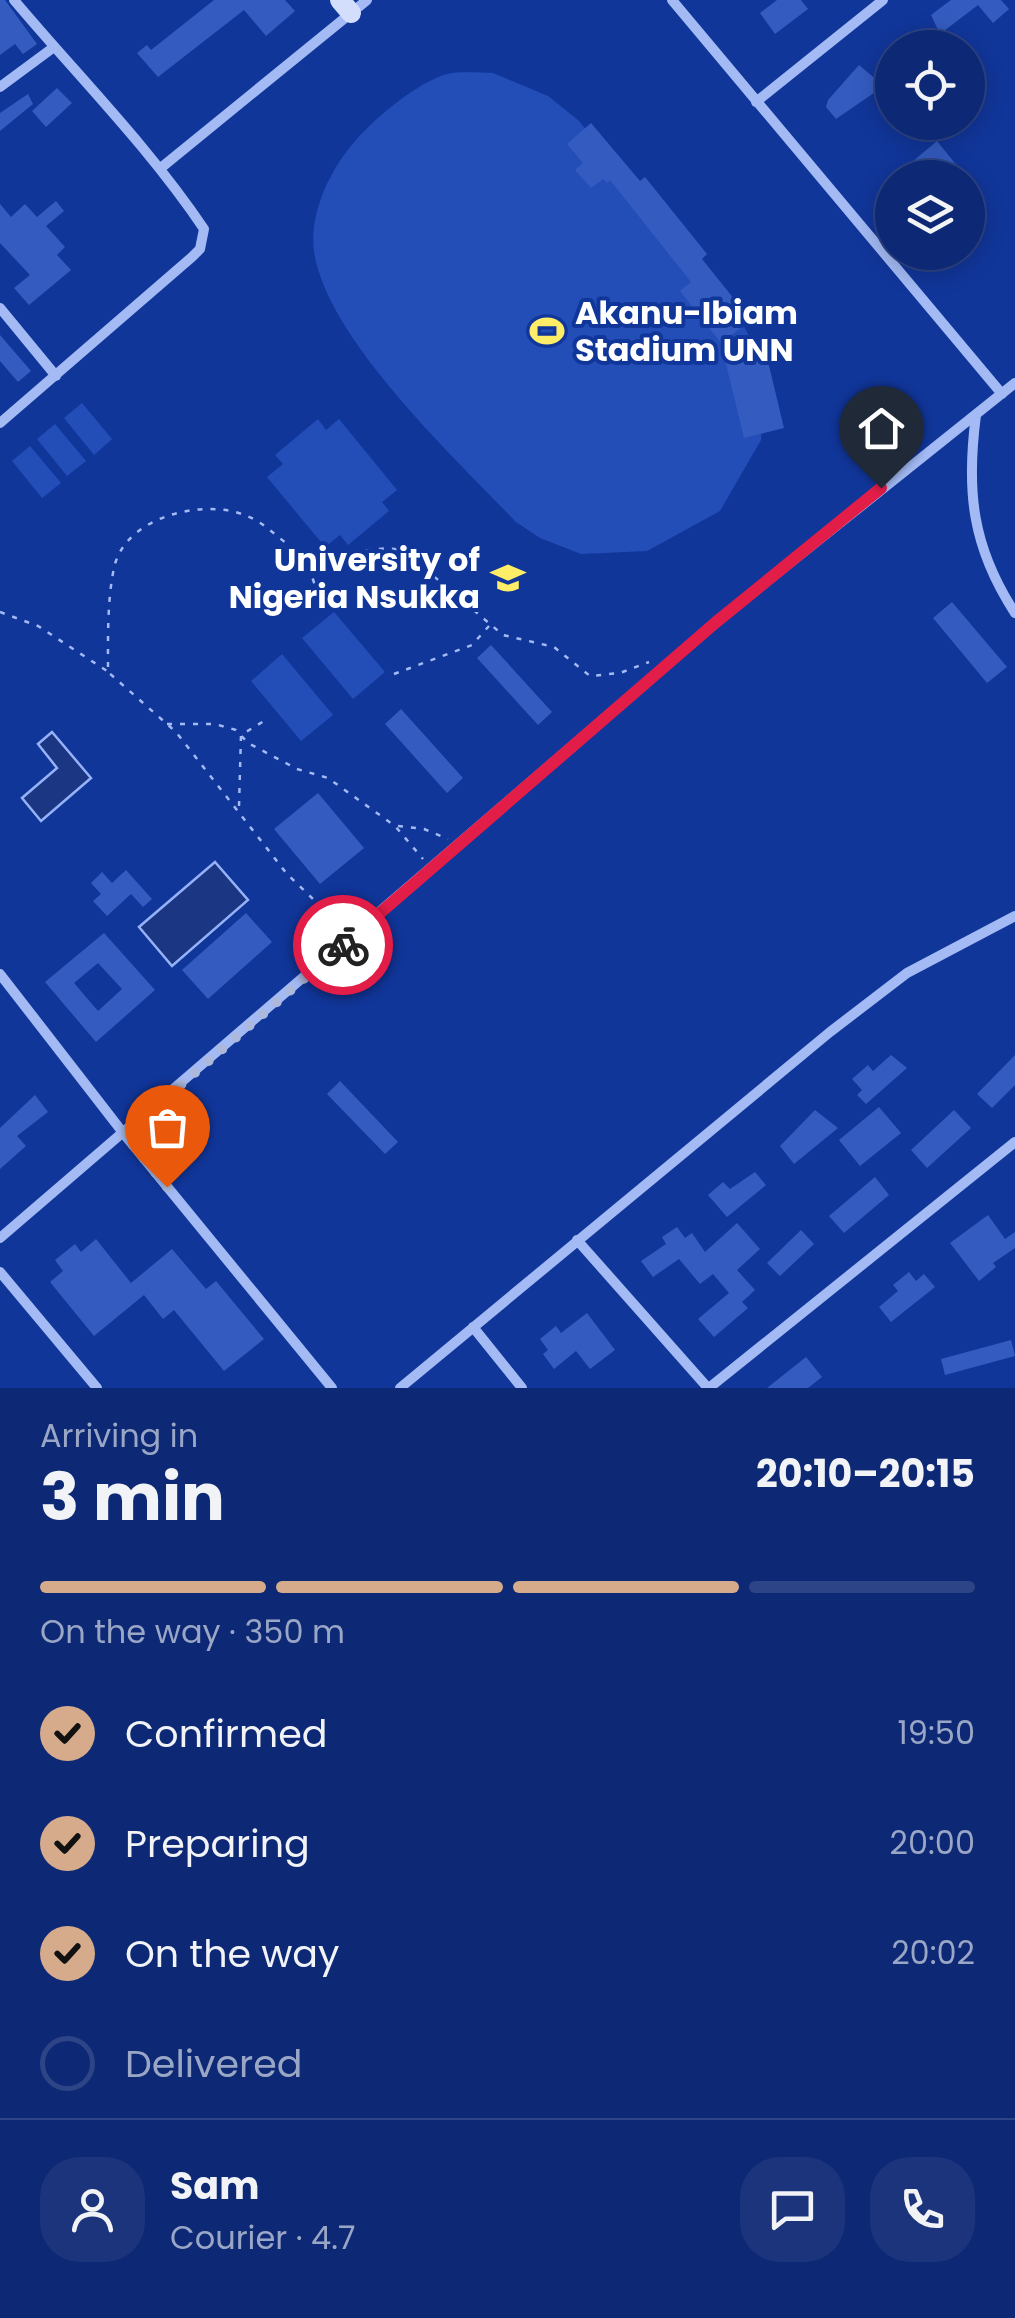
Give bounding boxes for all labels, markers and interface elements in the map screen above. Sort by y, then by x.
map controls [875,30,985,270]
button: locate [875,30,985,140]
button: layers [875,160,985,270]
place label: Akanu-Ibiam Stadium UNN [575,290,798,372]
sports icon: Akanu-Ibiam Stadium UNN [528,312,566,350]
pin [839,386,924,489]
icon: home [854,401,909,456]
place label: University of Nigeria Nsukka [229,537,480,619]
school or university icon: University of Nigeria Nsukka [489,559,527,597]
courier [293,895,393,995]
icon: bike [316,918,371,973]
pin [125,1085,210,1188]
icon: bag [140,1100,195,1155]
text: Arriving in [40,1413,198,1458]
text: 20:10–20:15 [756,1447,975,1500]
text: 3 min [40,1452,225,1543]
text: On the way · 350 m [40,1609,345,1654]
icon: check [40,1706,95,1761]
text: Confirmed [125,1707,327,1760]
text: 19:50 [898,1710,975,1755]
icon: check [40,1816,95,1871]
text: Preparing [125,1817,310,1870]
text: 20:00 [889,1820,975,1865]
icon: check [40,1926,95,1981]
text: On the way [125,1927,339,1980]
text: 20:02 [891,1930,975,1975]
text: Delivered [125,2037,302,2090]
button: person [40,2157,145,2262]
button: chat [740,2157,845,2262]
button: phone [870,2157,975,2262]
text: Sam [170,2159,259,2212]
text: Courier · 4.7 [170,2215,355,2260]

